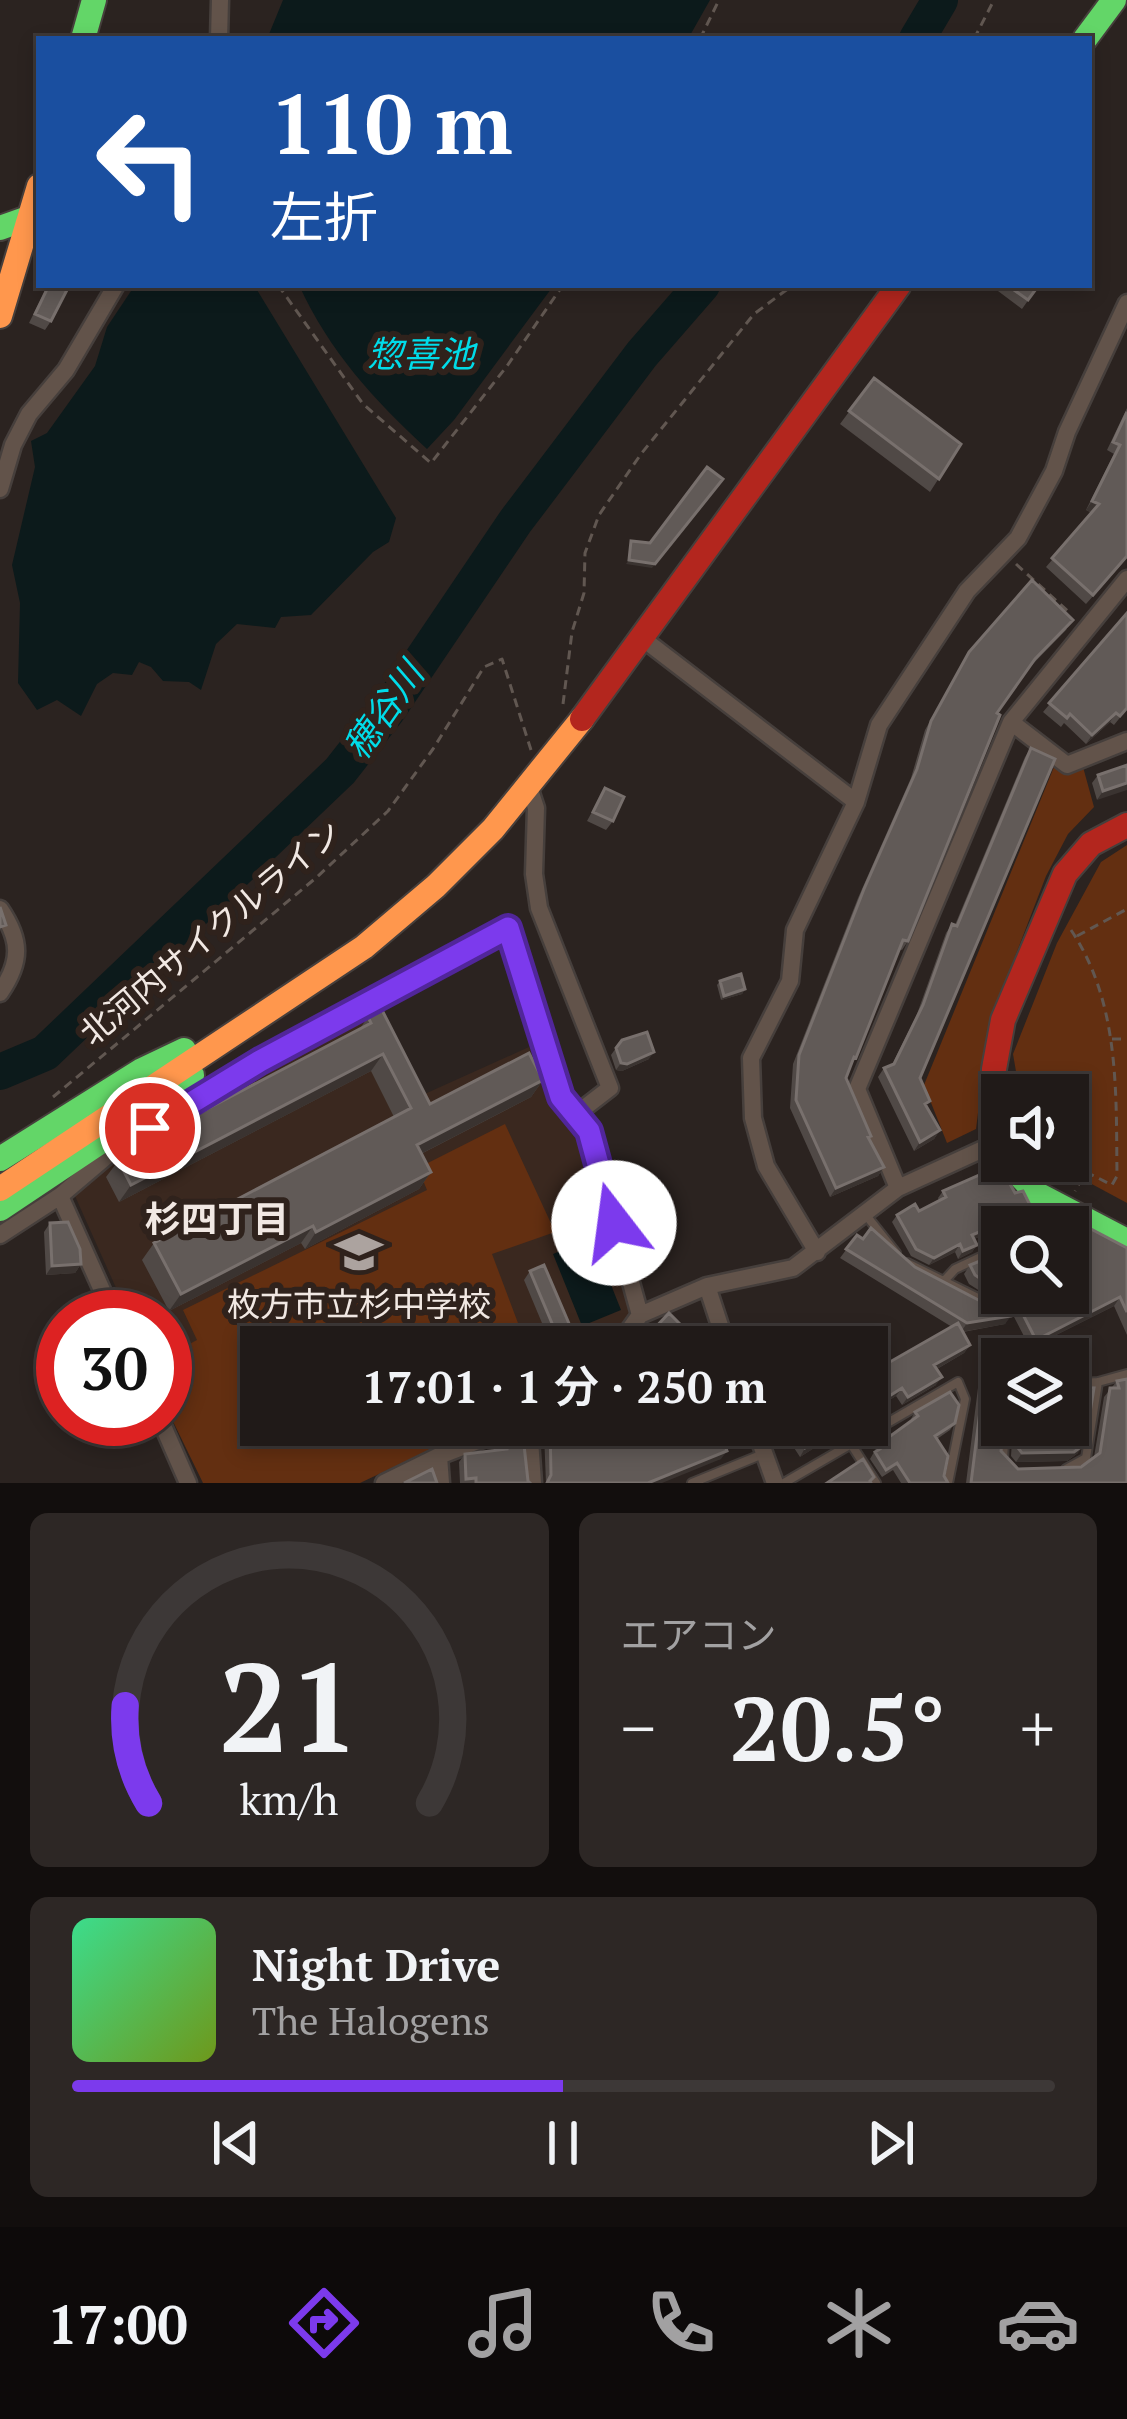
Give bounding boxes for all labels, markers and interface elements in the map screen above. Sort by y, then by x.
text: 110 m [270,67,513,178]
icon: left [72,84,228,240]
text: 左折 [270,181,378,252]
water label: 惣喜池 [367,330,478,377]
water label: 穂谷川 [333,649,436,768]
street label: 北河内サイクルライン [70,810,350,1054]
map controls [981,1074,1089,1446]
button: sound [981,1074,1089,1182]
pin [99,1077,201,1179]
icon: arrive [117,1095,183,1161]
position arrow [551,1160,677,1286]
district label: 杉四丁目 [145,1195,289,1242]
button: search [981,1206,1089,1314]
school or university icon: 枚方市立杉中学校 [334,1227,384,1277]
place label: 枚方市立杉中学校 [227,1282,491,1325]
speed limit sign: 30 [36,1290,192,1446]
button: layers [981,1338,1089,1446]
text: 17:01 · 1 分 · 250 m [362,1356,766,1416]
text: エアコン [621,1608,777,1660]
text: 21 [219,1622,360,1788]
text: 20.5° [730,1667,946,1787]
text: − [621,1683,656,1771]
text: + [1020,1683,1055,1771]
text: km/h [240,1770,339,1827]
text: Night Drive [252,1934,501,1994]
text: The Halogens [252,1994,490,2046]
icon: previous [203,2110,269,2176]
icon: pause [530,2110,596,2176]
icon: next [858,2110,924,2176]
icon: directions [282,2281,366,2365]
icon: music [461,2281,545,2365]
icon: phone [639,2281,723,2365]
icon: climate [817,2281,901,2365]
icon: car [996,2281,1080,2365]
text: 17:00 [47,2288,188,2359]

